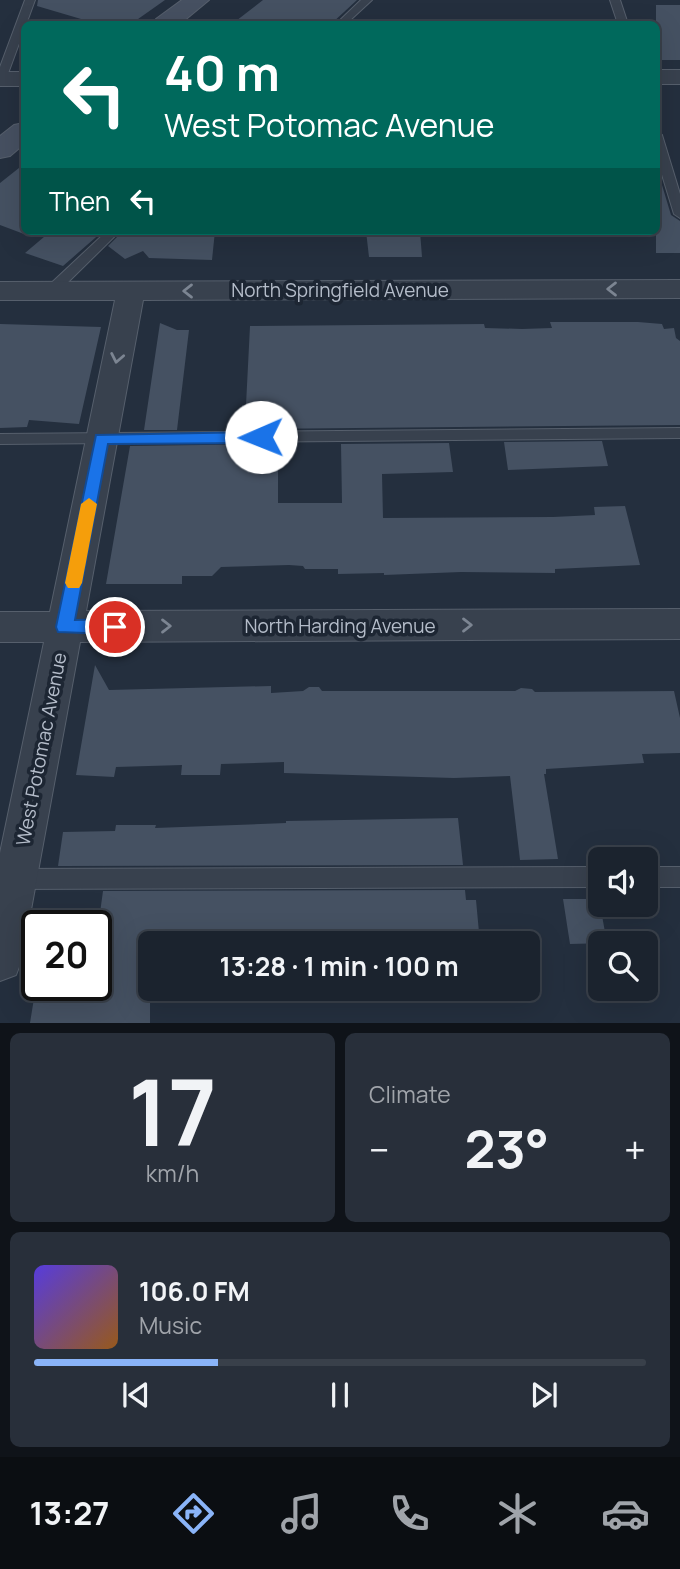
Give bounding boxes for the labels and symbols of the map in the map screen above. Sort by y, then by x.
street label: North Springfield Avenue [231,277,449,303]
one-way arrow [606,281,617,297]
one-way arrow [183,283,193,299]
one-way arrow [111,352,126,364]
position arrow [224,400,298,474]
pin [85,597,145,657]
street label: North Harding Avenue [244,613,436,639]
one-way arrow [462,617,473,633]
one-way arrow [161,618,172,634]
street label: West Potomac Avenue [10,650,72,848]
speed limit sign: 20 [21,910,112,1001]

